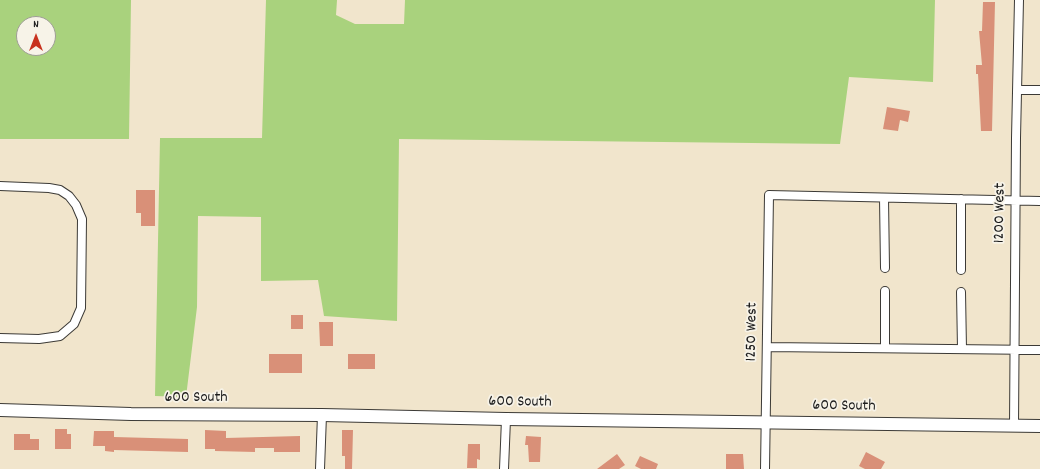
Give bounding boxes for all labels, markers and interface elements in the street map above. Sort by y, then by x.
north arrow [16,16,56,56]
text: N [33,17,39,33]
street label: 1200 West [991,183,1011,243]
street label: 1250 West [743,302,763,362]
street label: 600 South [164,389,228,409]
street label: 600 South [488,393,552,413]
street label: 600 South [812,397,876,417]

